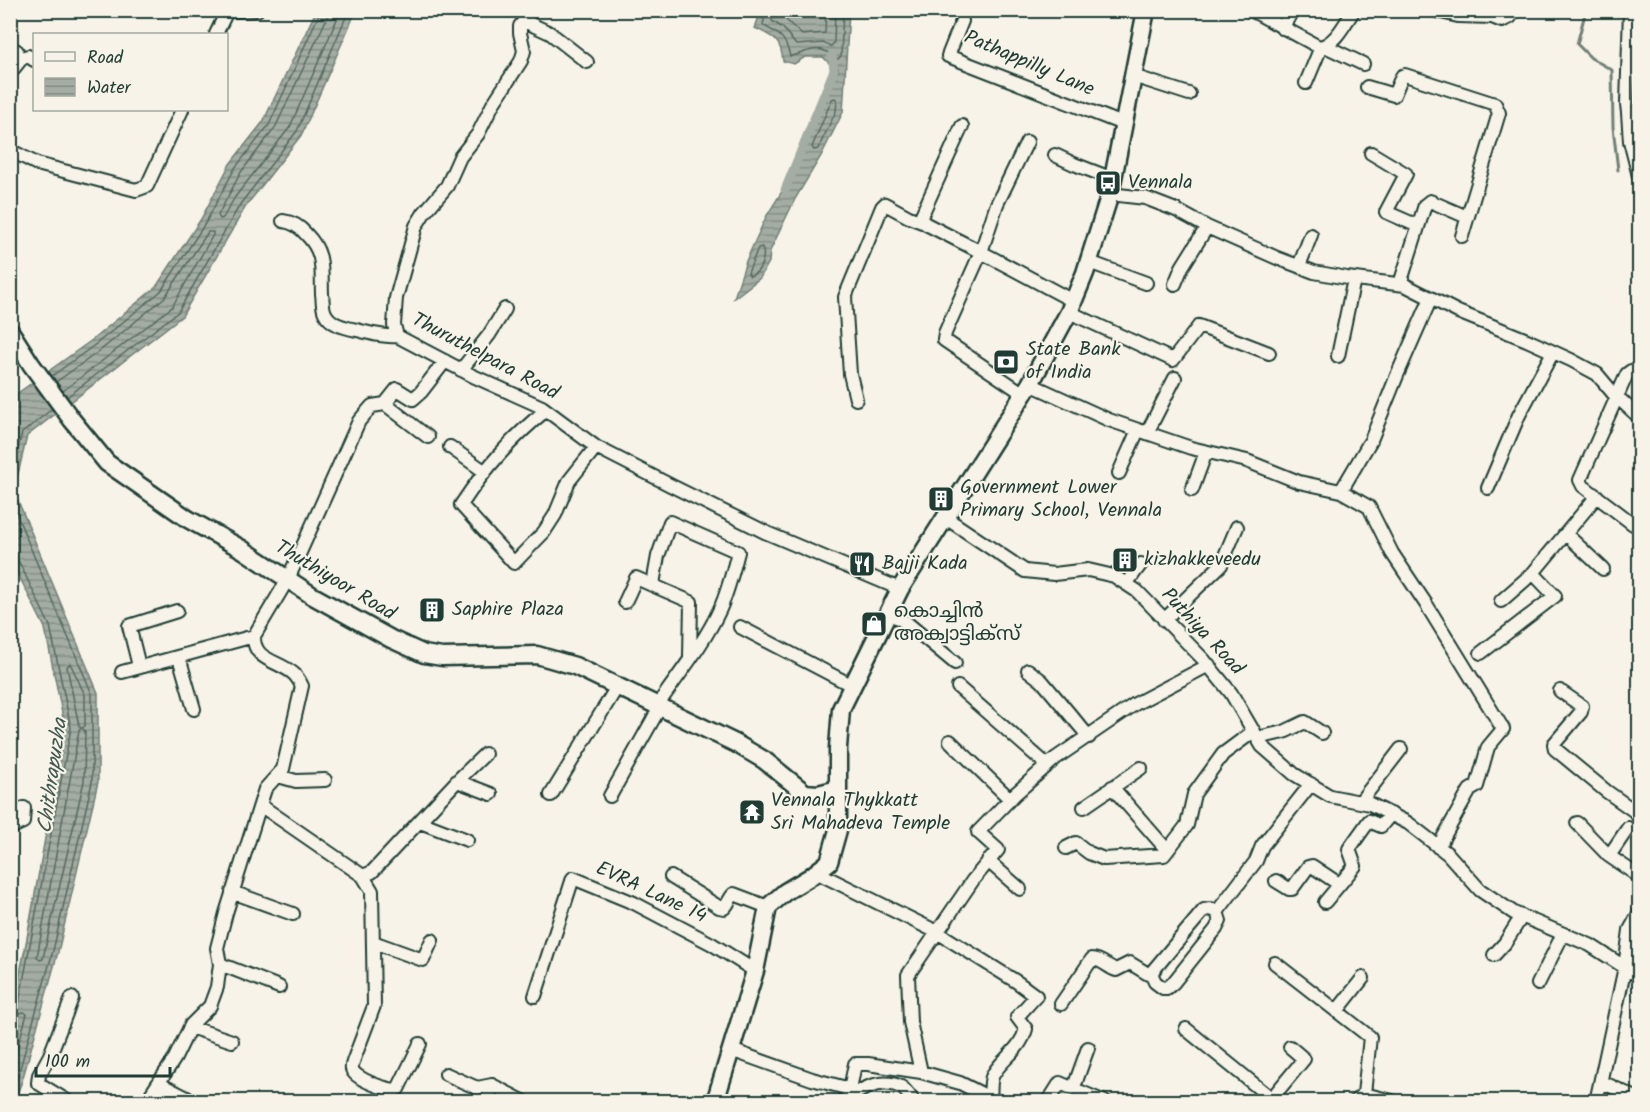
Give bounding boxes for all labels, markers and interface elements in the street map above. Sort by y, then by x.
street label: Pathappilly Lane [959,22,1099,106]
legend [33,33,228,111]
text: Road [87,44,124,73]
text: Water [87,74,132,103]
place label: Vennala [1128,167,1193,199]
bus stop icon: Vennala [1093,168,1123,198]
street label: Thuruthelpara Road [406,305,565,410]
place label: State Bank of India [1026,334,1121,389]
bank icon: State Bank of India [991,347,1021,377]
place label: Government Lower Primary School, Vennala [960,472,1162,527]
building icon: Government Lower Primary School, Vennala [926,484,956,514]
street label: Thuthiyoor Road [268,532,403,630]
place label: kizhakkeveedu [1144,544,1261,576]
building icon: kizhakkeveedu [1110,545,1140,575]
place label: Bajji Kada [882,548,968,580]
restaurant icon: Bajji Kada [847,549,877,579]
street label: Puthiya Road [1153,581,1252,684]
place label: Saphire Plaza [452,594,564,626]
building icon: Saphire Plaza [417,595,447,625]
place label: കൊച്ചിൻ അക്വാട്ടിക്സ് [894,596,1022,651]
shop icon: കൊച്ചിൻ അക്വാട്ടിക്സ് [859,609,889,639]
water label: Chithrapuzha [29,715,78,835]
place label: Vennala Thykkatt Sri Mahadeva Temple [771,785,950,840]
temple icon: Vennala Thykkatt Sri Mahadeva Temple [737,797,767,827]
street label: EVRA Lane 14 [590,853,712,933]
scale bar [36,1040,170,1078]
text: 100 m [45,1048,90,1077]

